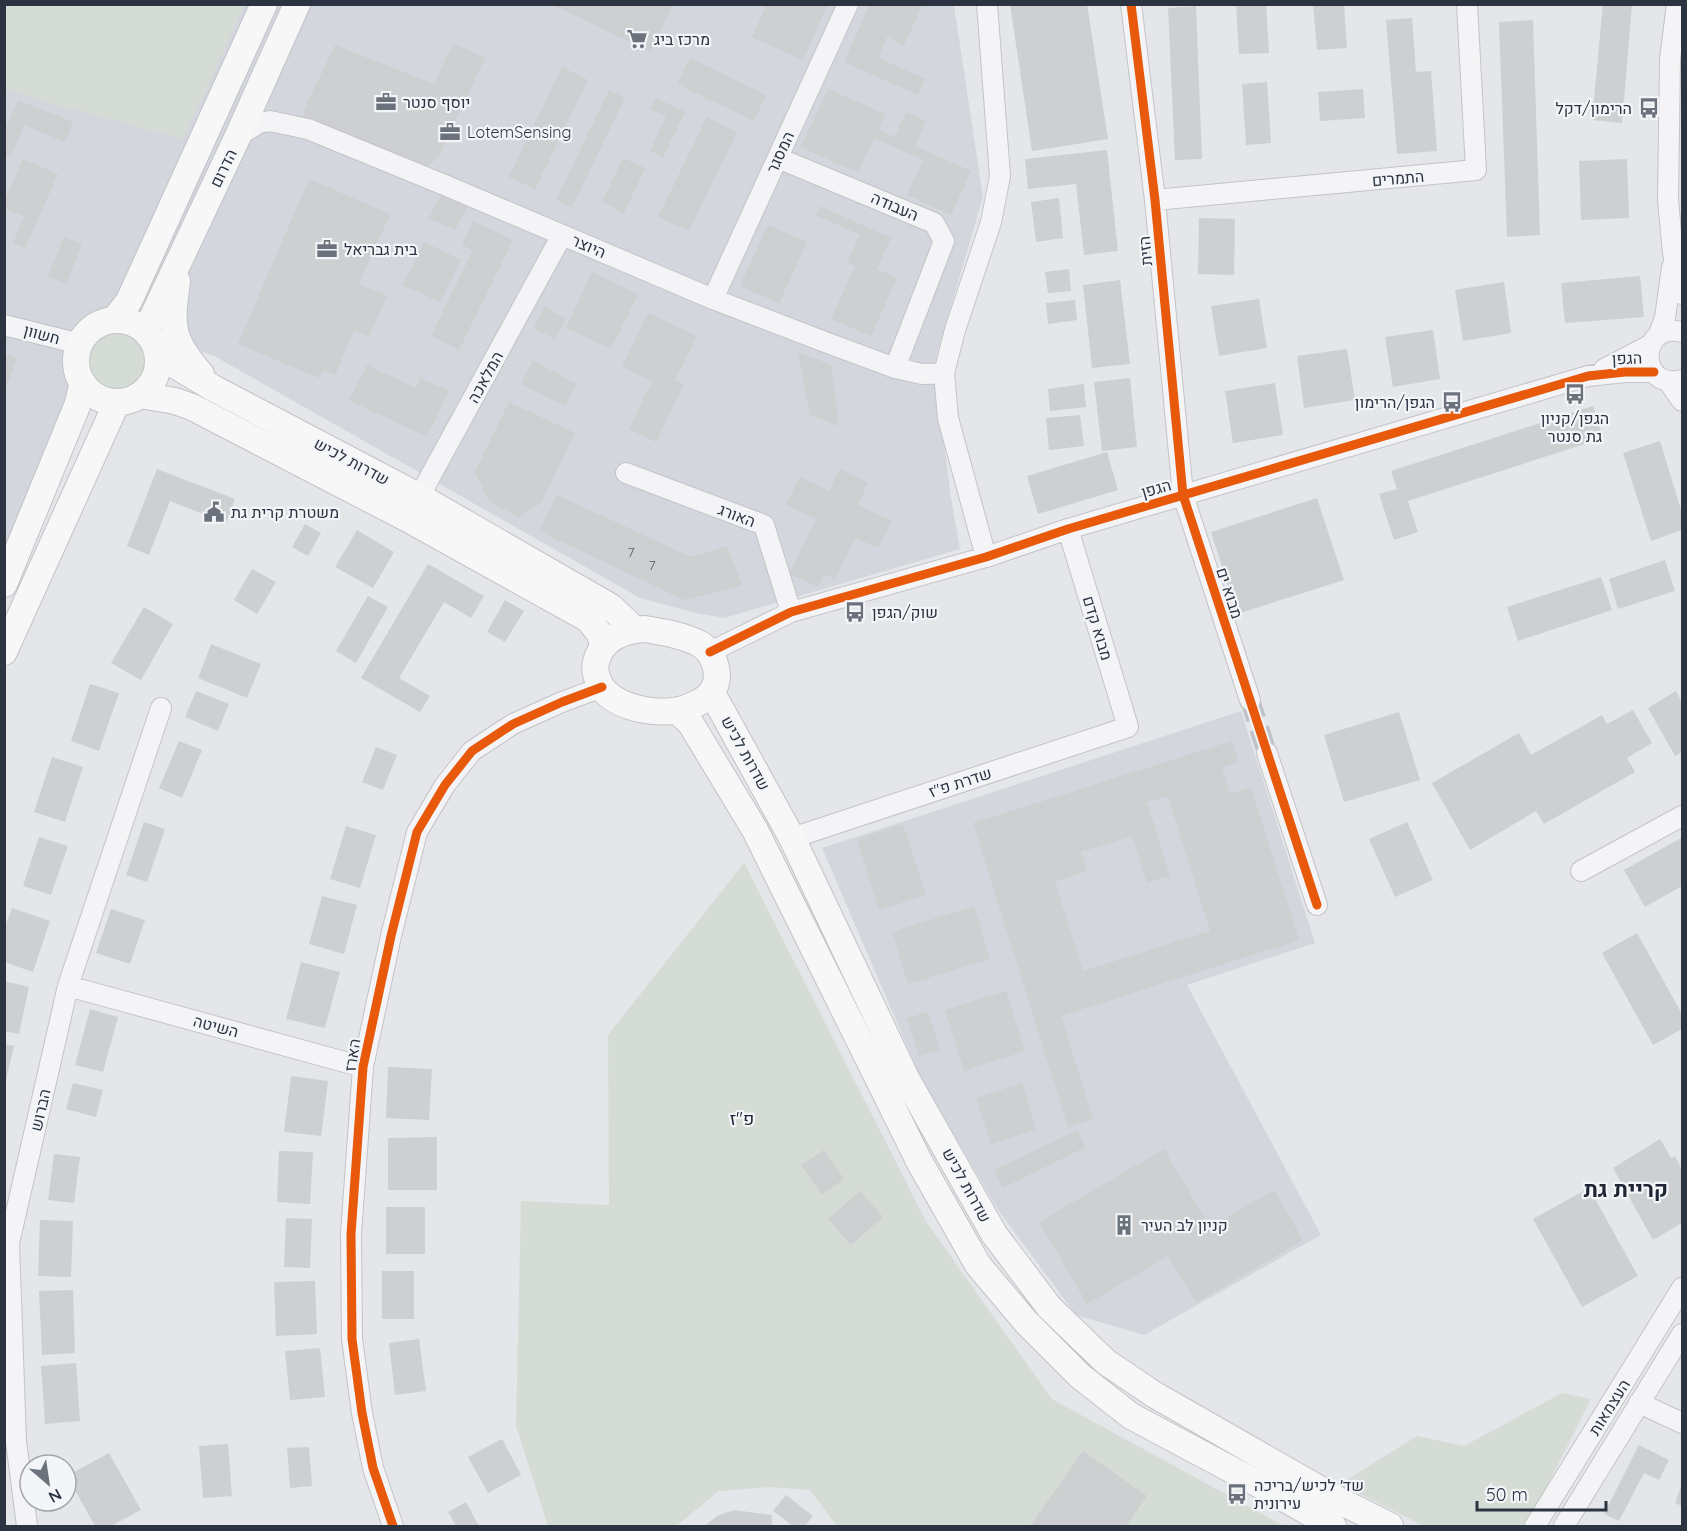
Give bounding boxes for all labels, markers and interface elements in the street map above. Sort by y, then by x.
supermarket icon: מרכז ביג [625,27,649,51]
place label: מרכז ביג [654,29,710,49]
office icon: יוסף סנטר [374,90,398,114]
place label: יוסף סנטר [403,92,470,112]
bus stop icon: הרימון/דקל [1637,96,1661,120]
place label: הרימון/דקל [1556,98,1632,118]
office icon: LotemSensing [438,120,462,144]
place label: LotemSensing [467,122,572,142]
street label: המסגר [762,128,798,176]
street label: הדרום [205,145,241,191]
street label: התמרים [1371,166,1425,190]
street label: העבודה [868,187,922,225]
street label: היוצר [569,230,609,262]
street label: הזית [1134,235,1156,267]
office icon: בית גבריאל [315,237,339,261]
place label: בית גבריאל [344,239,418,259]
street label: חשוון [22,320,62,348]
street label: הגפן [1612,347,1642,369]
street label: המלאכה [463,348,507,406]
bus stop icon: הגפן/קניון גת סנטר [1563,382,1587,406]
bus stop icon: הגפן/הרימון [1440,390,1464,414]
place label: הגפן/הרימון [1355,392,1435,412]
place label: הגפן/קניון גת סנטר [1541,408,1609,446]
street label: שדרות לכיש [311,433,393,489]
street label: הגפן [1139,474,1173,502]
street label: האורג [715,499,759,531]
public building icon: משטרת קרית גת [202,500,226,524]
place label: משטרת קרית גת [231,502,339,522]
house number: 7 [627,543,635,561]
house number: 7 [648,556,656,574]
street label: מבוא ים [1212,565,1248,621]
street label: מבוא קדם [1079,593,1117,663]
bus stop icon: שוק/הגפן [843,600,867,624]
place label: שוק/הגפן [872,602,938,622]
street label: שדרות לכיש [717,712,775,794]
street label: שדרת פ"ז [926,762,994,802]
street label: השיטה [191,1010,241,1042]
street label: הארז [340,1037,364,1073]
street label: הברוש [25,1087,55,1133]
district label: פ"ז [730,1107,754,1130]
street label: שדרות לכיש [938,1144,996,1226]
district label: קריית גת [1584,1175,1668,1203]
building icon: קניון לב העיר [1112,1213,1136,1237]
place label: קניון לב העיר [1141,1215,1228,1235]
street label: העצמאות [1584,1375,1634,1439]
north arrow [18,1453,78,1513]
scale bar [1477,1474,1606,1512]
place label: שד׳ לכיש/בריכה עירונית [1254,1475,1364,1513]
bus stop icon: שד׳ לכיש/בריכה עירונית [1225,1482,1249,1506]
text: 50 m [1486,1483,1528,1506]
text: N [45,1485,65,1508]

